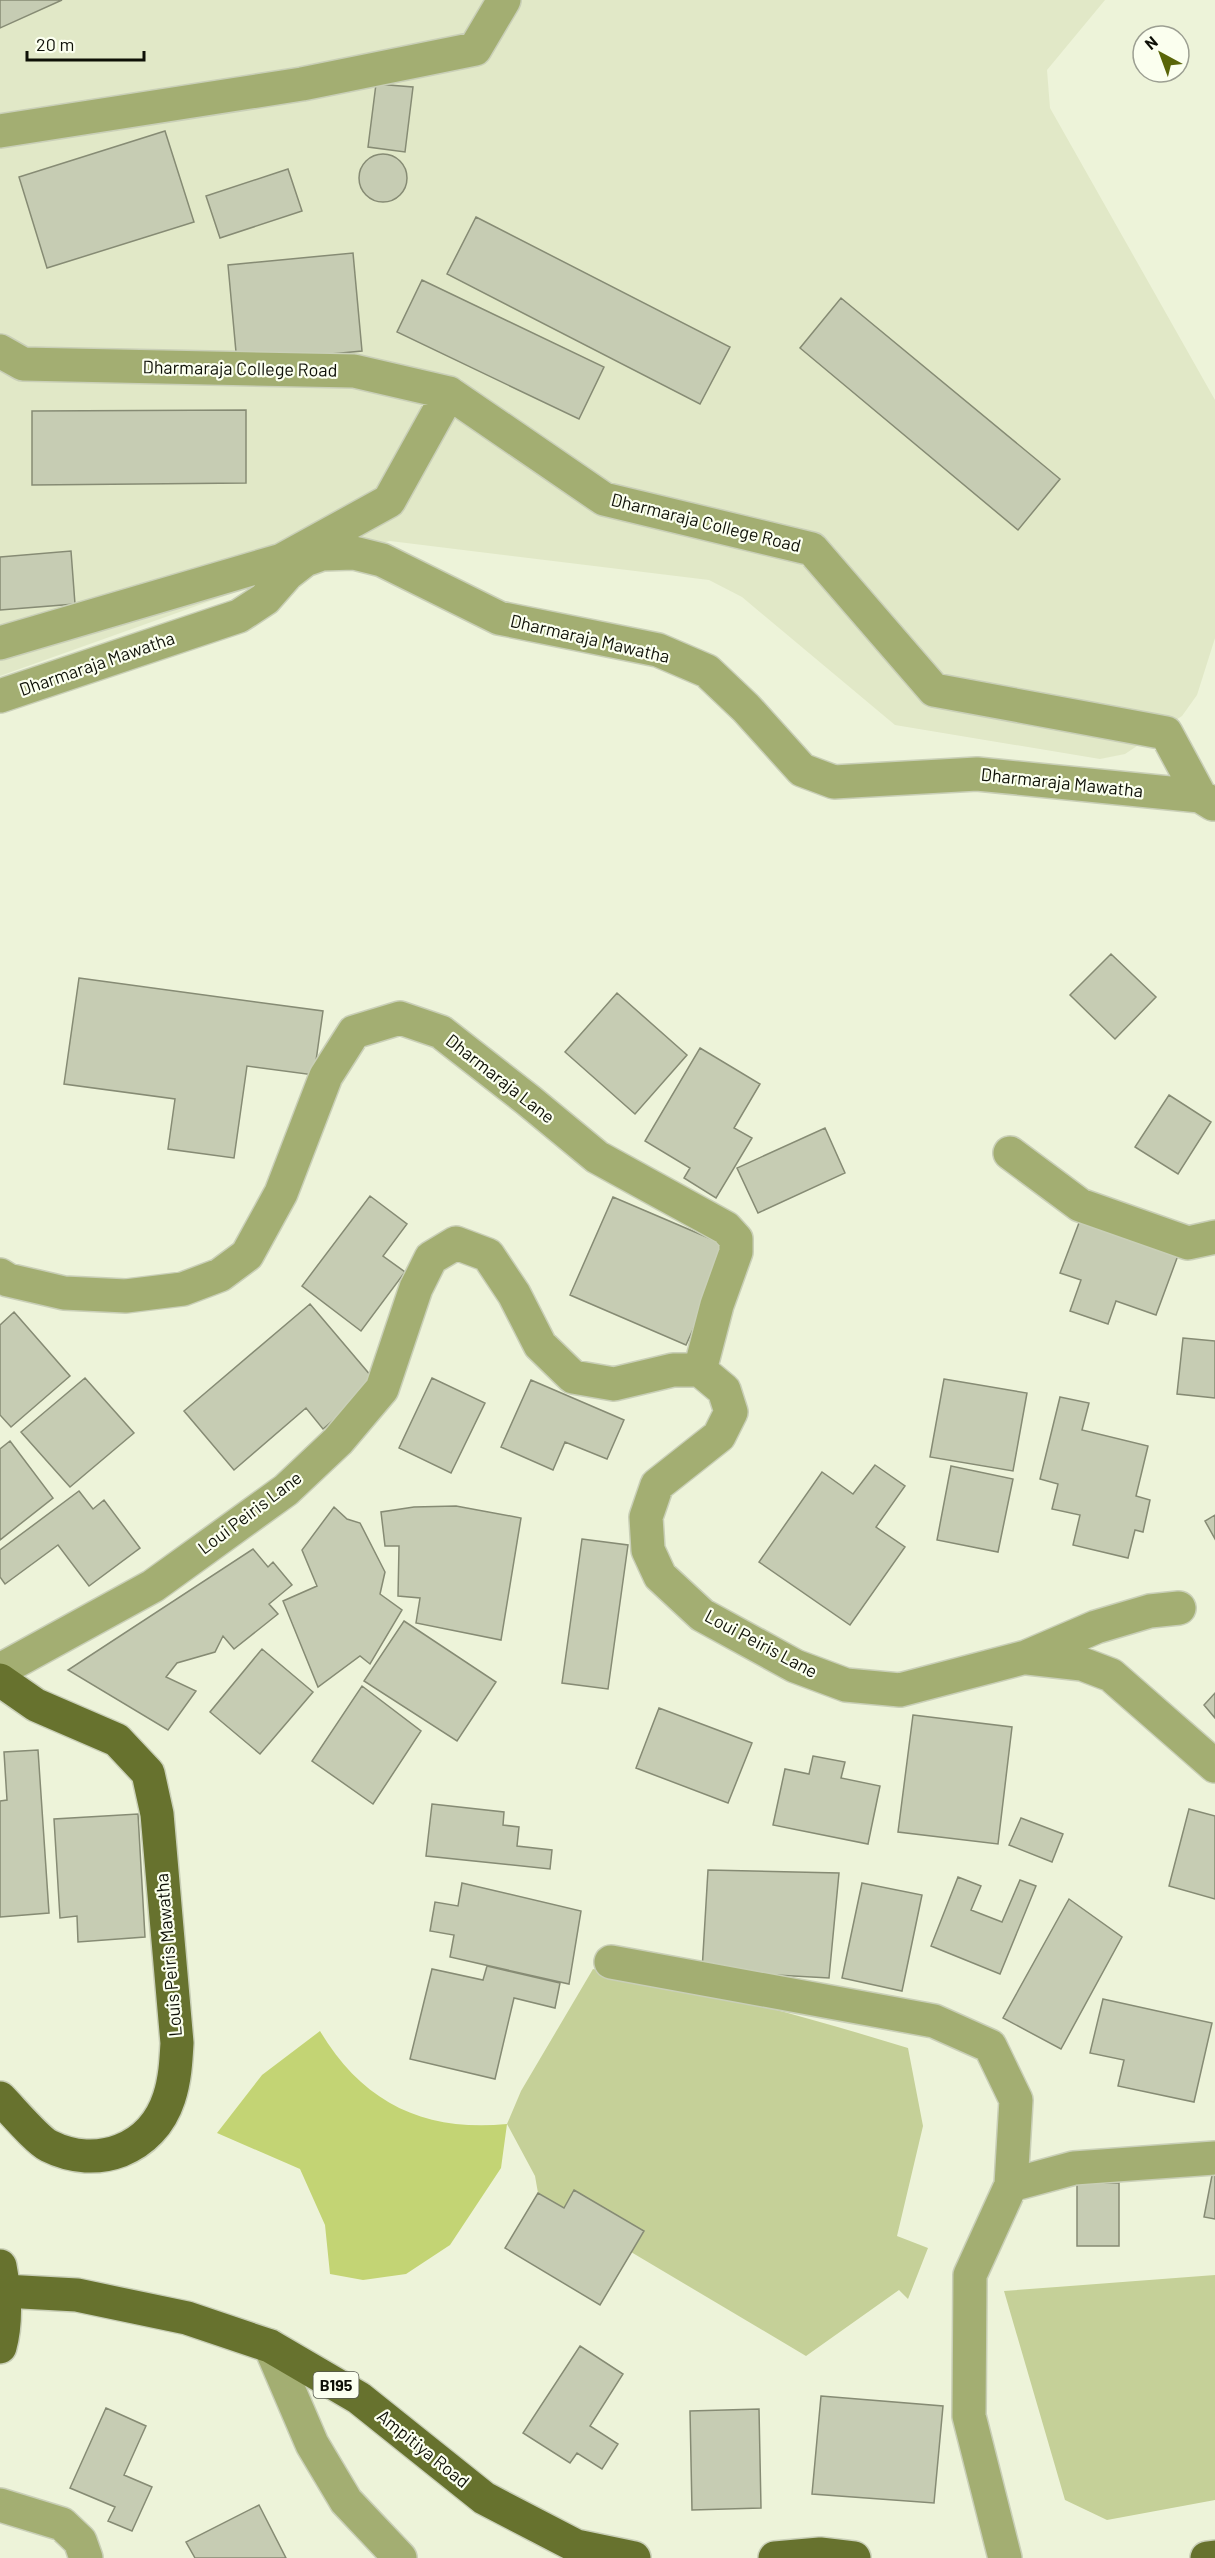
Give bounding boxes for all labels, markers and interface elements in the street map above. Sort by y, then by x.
scale bar [27,24,144,62]
north arrow [1131,24,1191,84]
text: N [1141,32,1161,53]
text: 20 m [36,33,74,55]
street label: Dharmaraja College Road [142,355,338,381]
street label: Dharmaraja College Road [609,488,803,556]
street label: Dharmaraja Mawatha [508,609,672,667]
street label: Dharmaraja Mawatha [16,626,177,700]
street label: Dharmaraja Mawatha [980,763,1144,801]
street label: Dharmaraja Lane [442,1029,559,1128]
street label: Loui Peiris Lane [193,1466,306,1558]
street label: Loui Peiris Lane [701,1604,822,1682]
street label: Louis Peiris Mawatha [150,1873,186,2038]
road number: B195 [314,2372,358,2398]
street label: Ampitiya Road [373,2404,474,2492]

